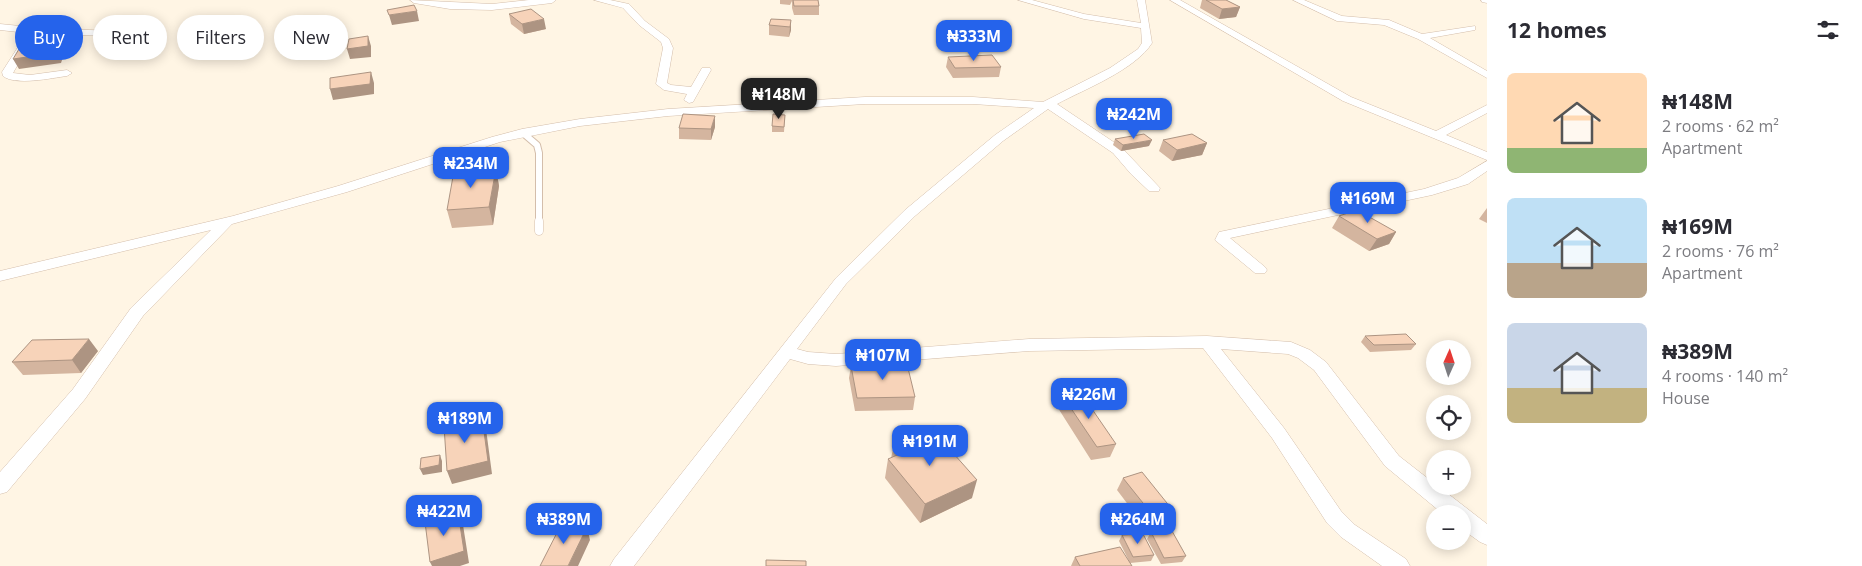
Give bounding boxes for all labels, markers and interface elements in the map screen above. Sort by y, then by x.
chip: Buy [15,15,83,60]
chip: Rent [93,15,167,60]
chip: Filters [177,15,264,60]
chip: New [274,15,348,60]
text: 12 homes [1507,16,1607,44]
icon: filters [1814,16,1842,44]
pin: ₦333M [939,20,1009,62]
text: ₦333M [947,25,1001,47]
pin: ₦148M [744,78,814,120]
text: ₦148M [752,83,806,105]
text: ₦148M [1662,87,1733,115]
icon: home [1547,93,1607,153]
pin: ₦242M [1099,98,1169,140]
text: ₦242M [1107,103,1161,125]
text: 2 rooms · 62 m² [1662,115,1779,137]
text: Apartment [1662,137,1742,159]
pin: ₦234M [436,146,506,189]
text: ₦234M [444,152,498,174]
pin: ₦169M [1333,182,1403,224]
text: ₦169M [1341,187,1395,209]
text: ₦169M [1662,212,1733,240]
icon: home [1547,218,1607,278]
text: 2 rooms · 76 m² [1662,240,1779,262]
text: Apartment [1662,262,1742,284]
text: ₦389M [1662,337,1733,365]
pin: ₦107M [848,338,918,381]
north arrow [1426,340,1471,385]
map controls [1426,340,1471,550]
icon: home [1547,343,1607,403]
text: ₦107M [856,344,910,366]
text: 4 rooms · 140 m² [1662,365,1788,387]
pin: ₦226M [1054,378,1124,420]
text: ₦226M [1062,383,1116,405]
text: House [1662,387,1710,409]
button: locate [1426,395,1471,440]
pin: ₦189M [430,402,500,444]
text: ₦189M [438,407,492,429]
pin: ₦191M [895,424,965,467]
text: ₦191M [903,430,957,452]
button: + [1426,450,1471,495]
pin: ₦422M [409,494,479,537]
text: ₦422M [417,500,471,522]
pin: ₦389M [529,502,599,545]
pin: ₦264M [1103,502,1173,545]
button: − [1426,505,1471,550]
text: ₦389M [537,508,591,530]
text: ₦264M [1111,508,1165,530]

